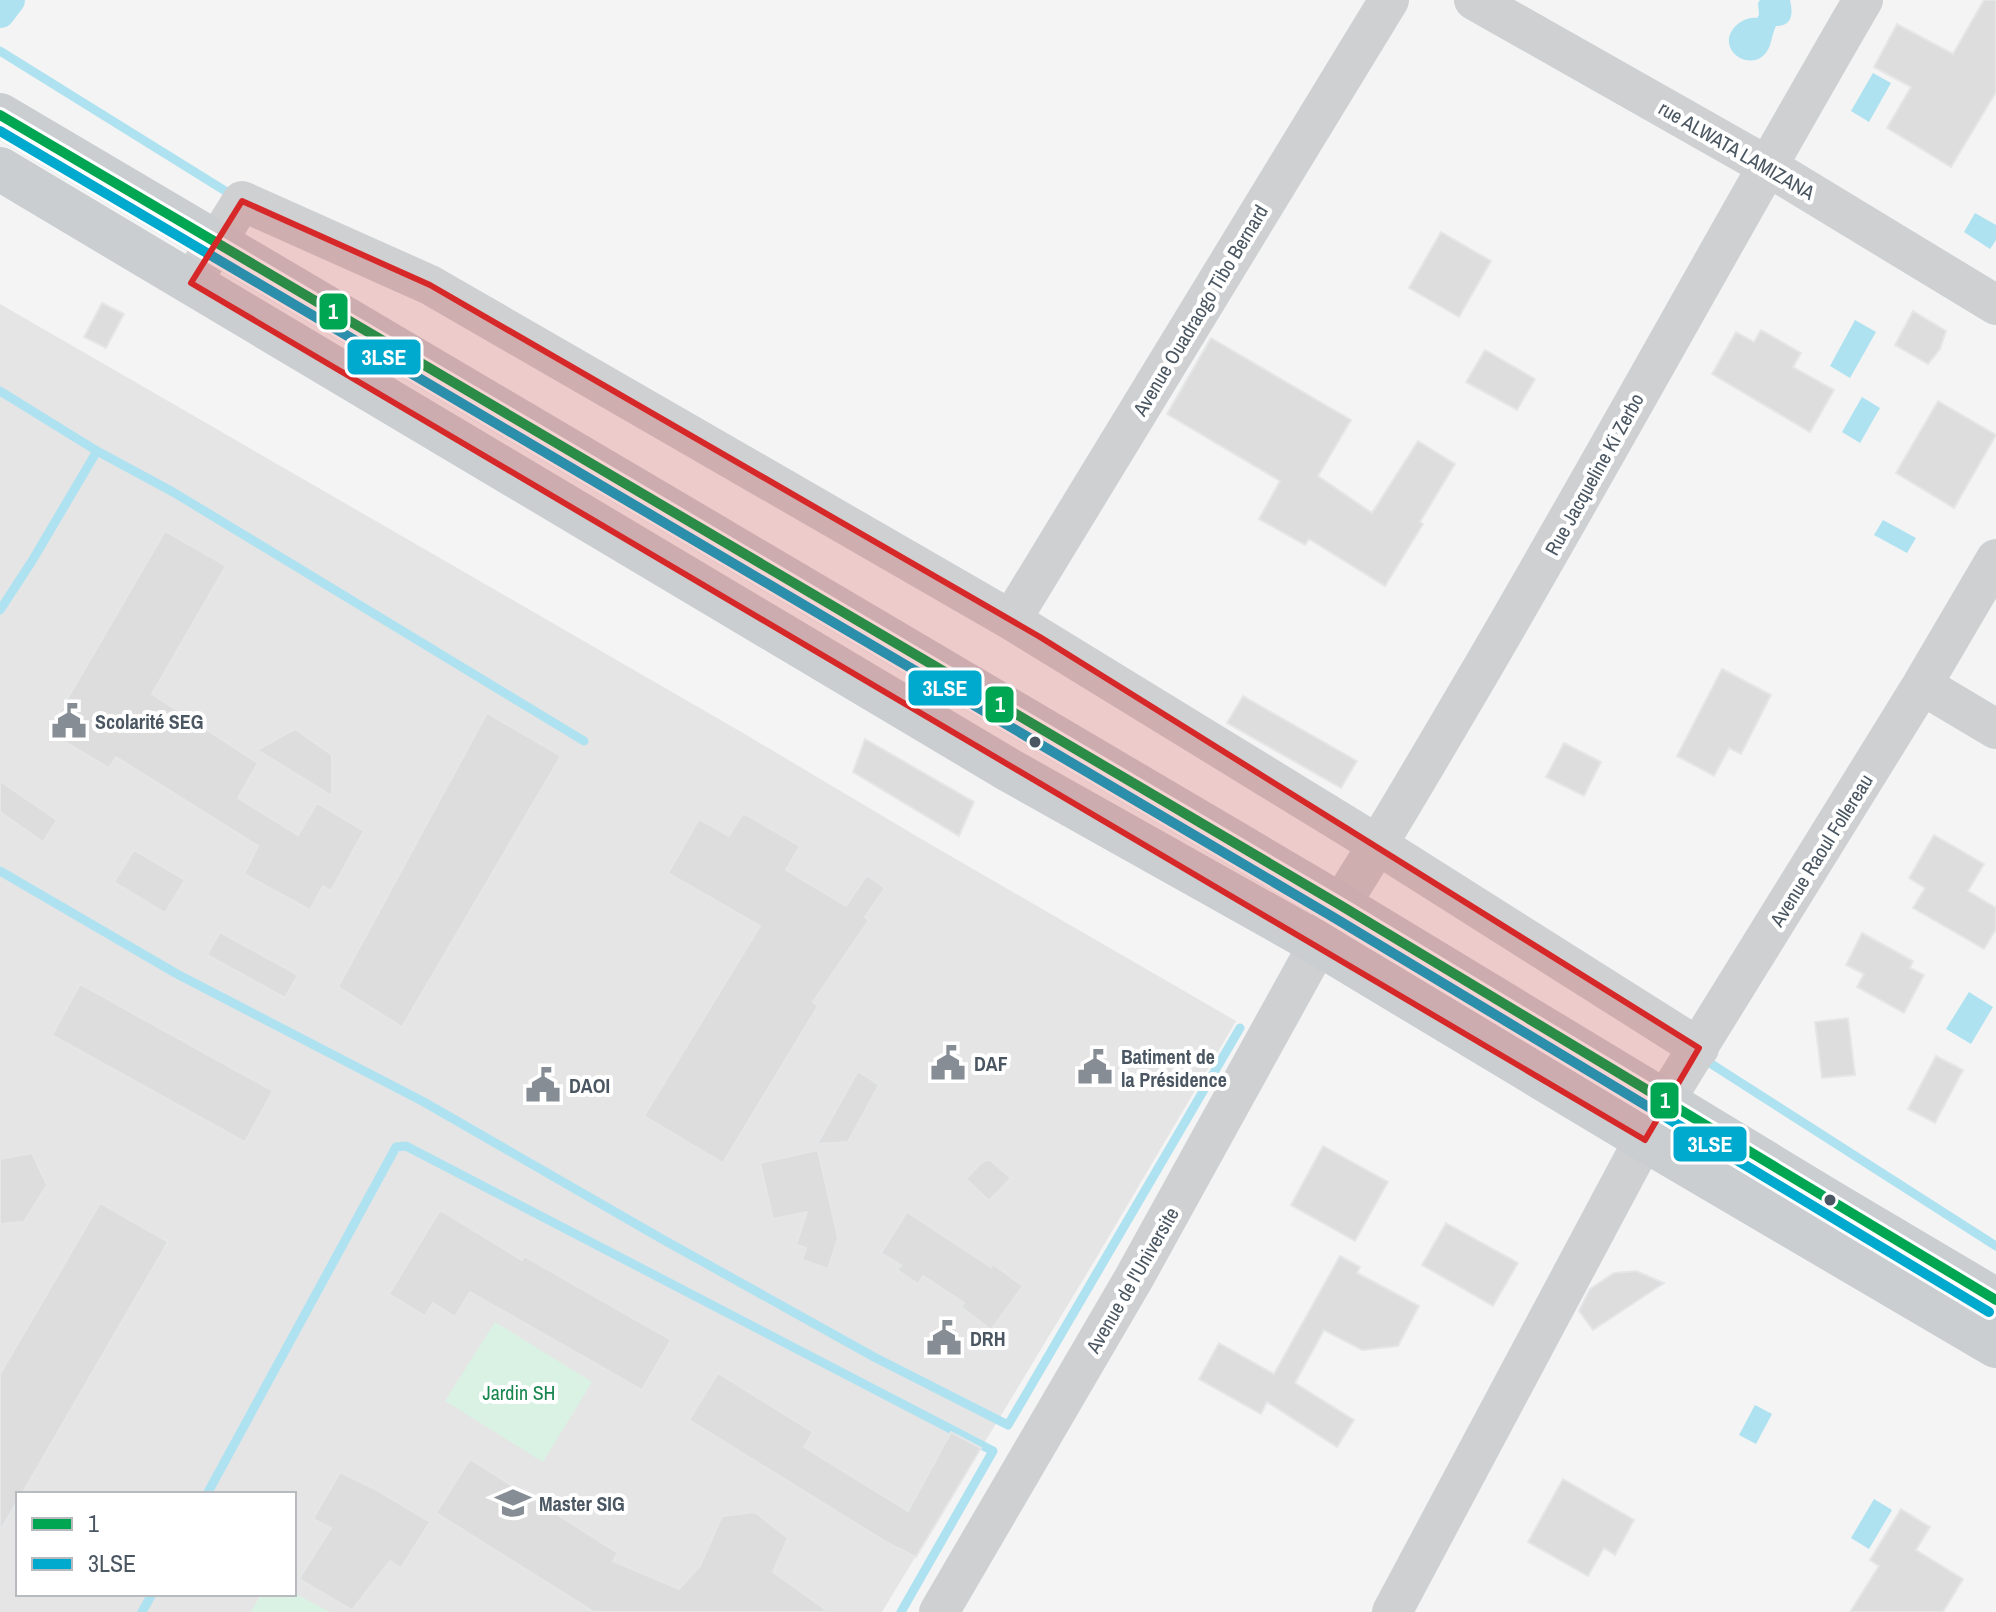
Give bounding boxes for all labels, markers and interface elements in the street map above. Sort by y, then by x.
street label: rue ALWATA LAMIZANA [1654,94,1820,206]
street label: Avenue Ouadraogo Tibo Bernard [1126,199,1274,421]
line badge: 1 [318,292,349,331]
text: 1 [328,296,339,326]
line badge: 3LSE [346,338,422,376]
text: 3LSE [361,342,407,372]
street label: Rue Jacqueline Ki Zerbo [1538,388,1650,560]
line badge: 3LSE [907,669,983,707]
text: 3LSE [922,673,968,703]
line badge: 1 [984,685,1015,724]
text: 1 [995,689,1006,719]
public building icon: Scolarité SEG [50,702,88,740]
place label: Scolarité SEG [95,708,203,735]
unlabelled marker [1027,734,1043,750]
street label: Avenue Raoul Follereau [1763,769,1879,932]
place label: Batiment de la Présidence [1121,1043,1227,1093]
public building icon: DAF [929,1044,967,1082]
public building icon: Batiment de la Présidence [1076,1048,1114,1086]
place label: DAF [974,1050,1008,1077]
public building icon: DAOI [524,1066,562,1104]
place label: DAOI [569,1072,610,1099]
line badge: 1 [1649,1081,1680,1120]
text: 1 [1660,1085,1671,1115]
line badge: 3LSE [1672,1125,1748,1163]
text: 3LSE [1687,1129,1733,1159]
unlabelled marker [1822,1192,1838,1208]
street label: Avenue de l'Universite [1079,1202,1185,1359]
public building icon: DRH [925,1319,963,1357]
place label: DRH [970,1325,1006,1352]
park label: Jardin SH [483,1379,555,1406]
school or university icon: Master SIG [494,1484,532,1522]
place label: Master SIG [539,1490,625,1517]
legend [16,1492,296,1596]
text: 1 [88,1507,99,1539]
text: 3LSE [88,1547,136,1579]

